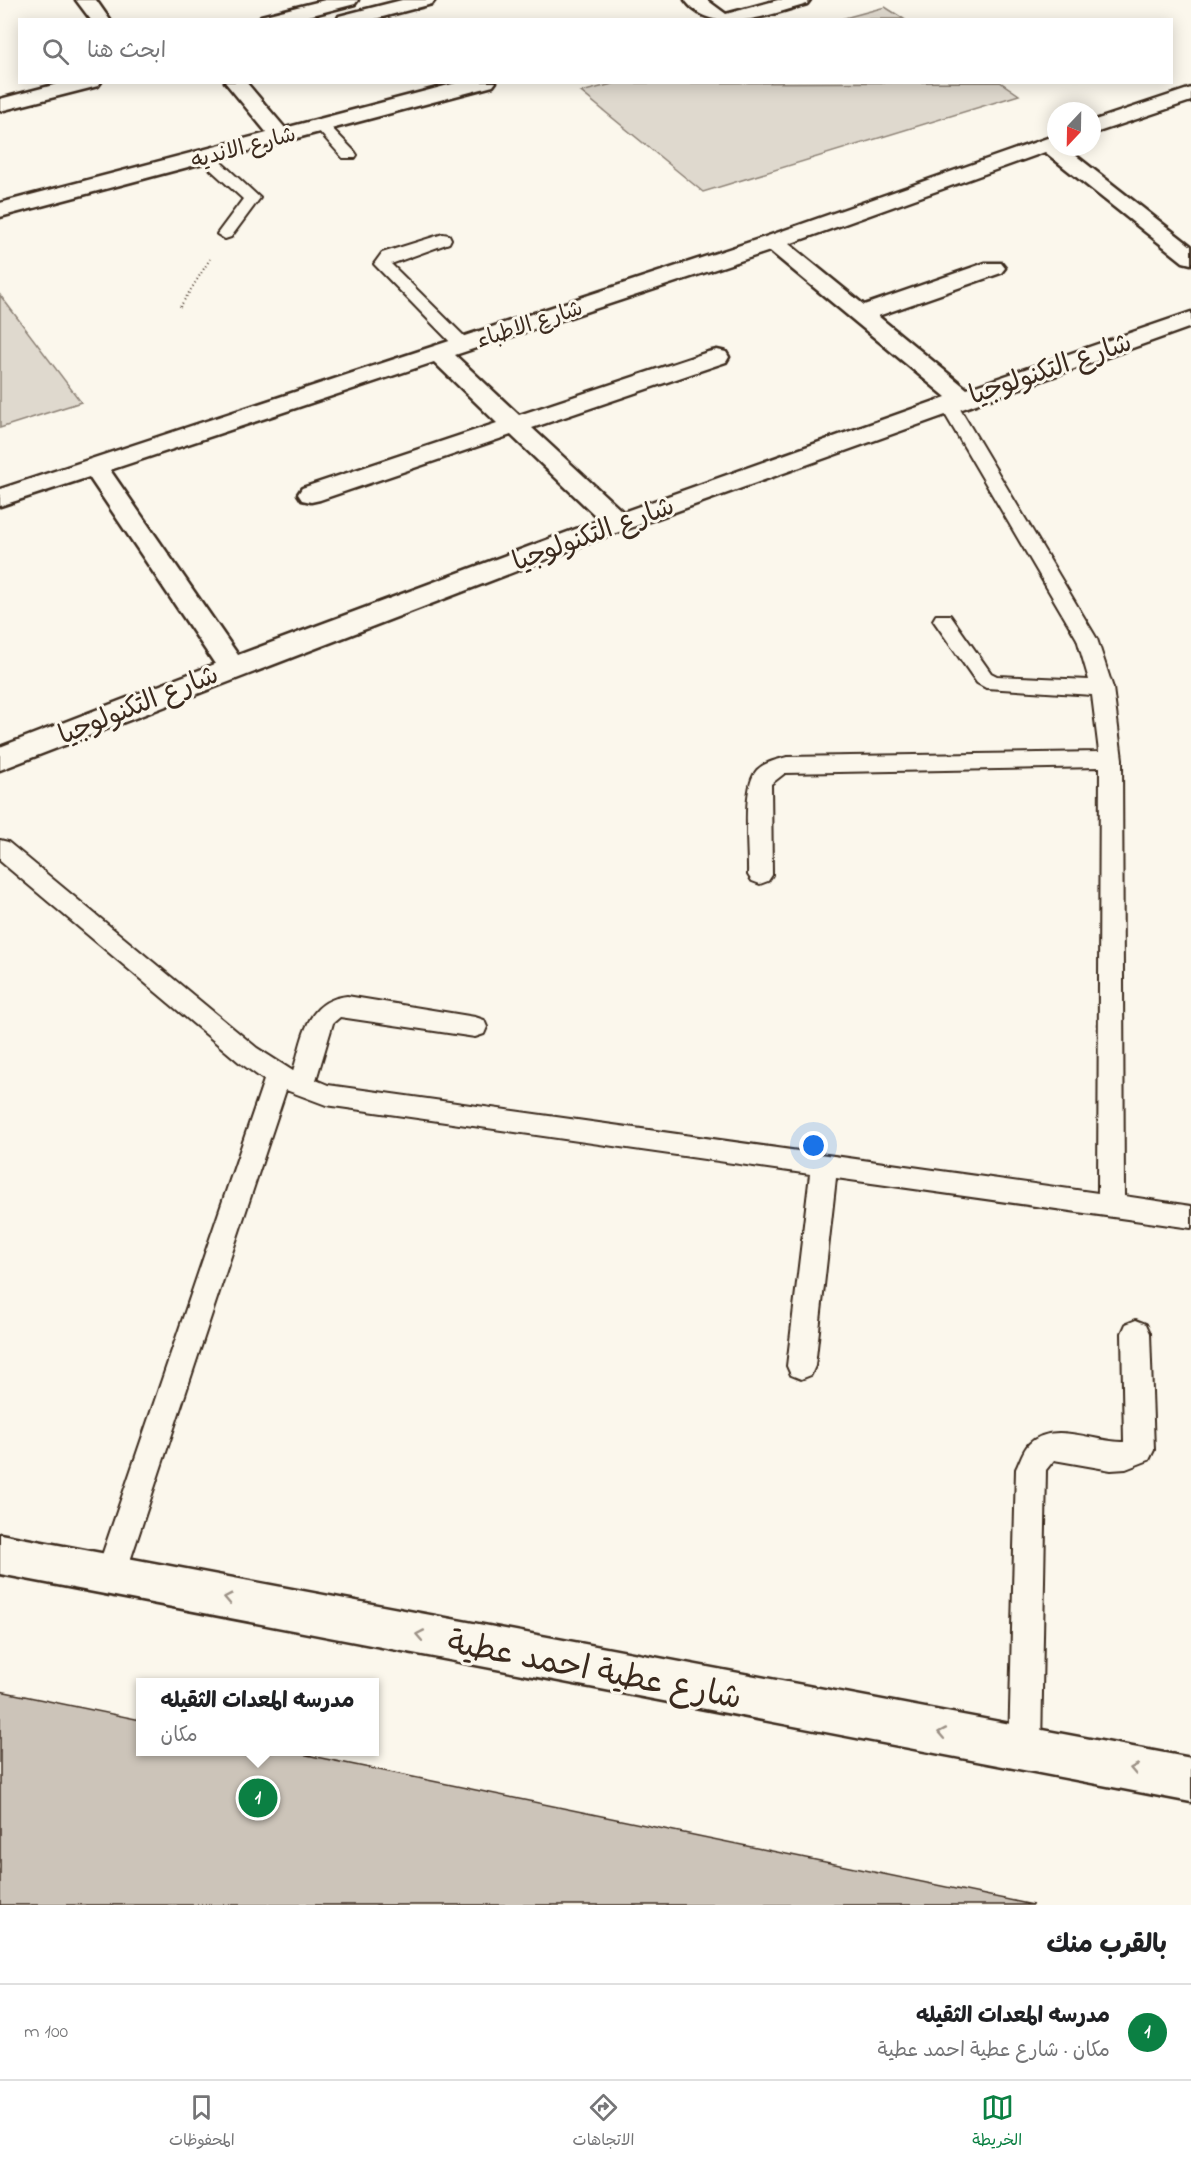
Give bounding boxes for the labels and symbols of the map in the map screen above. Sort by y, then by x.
north arrow [1047,102,1101,156]
street label: شارع الانديه [188,120,300,178]
street label: شارع الاطباء [473,294,587,358]
street label: شارع التكنولوجيا [964,324,1137,416]
street label: شارع التكنولوجيا [507,488,680,583]
street label: شارع التكنولوجيا [53,656,225,756]
your location [799,1131,828,1160]
one-way arrow [224,1593,233,1605]
street label: شارع عطية احمد عطية [443,1620,745,1724]
one-way arrow [415,1629,425,1641]
one-way arrow [937,1727,947,1740]
one-way arrow [1129,1763,1139,1776]
pin: 1 [238,1776,278,1820]

